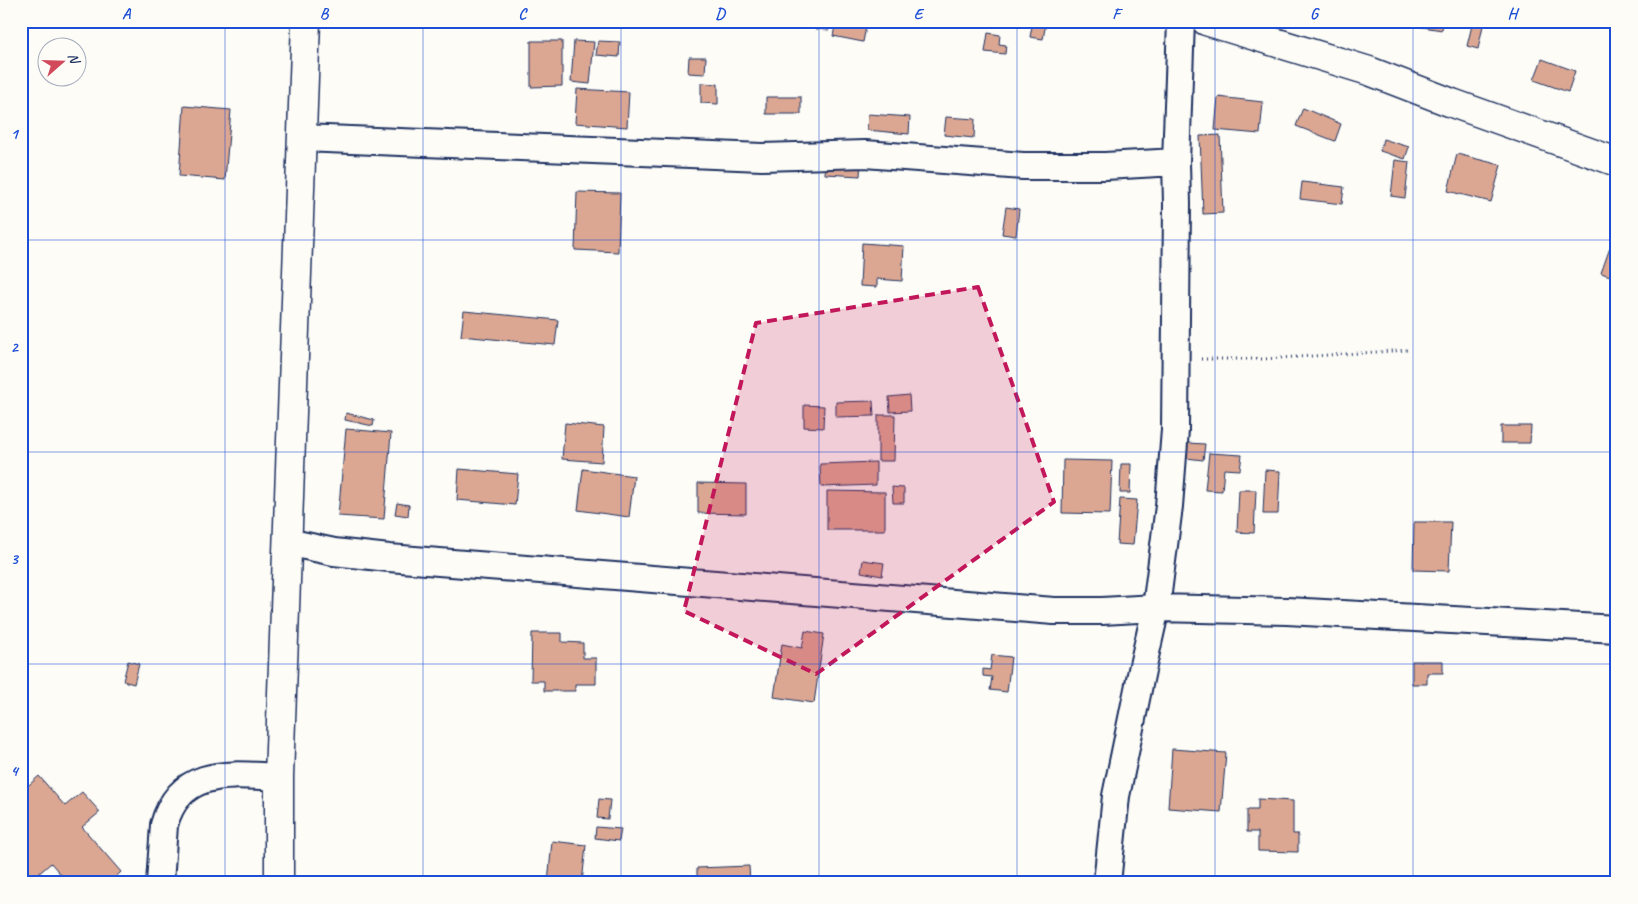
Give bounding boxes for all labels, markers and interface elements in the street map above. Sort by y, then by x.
text: A [122,4,132,24]
text: B [320,4,330,24]
text: C [518,4,528,24]
text: D [715,4,726,24]
text: E [914,4,925,24]
text: F [1112,4,1123,24]
text: G [1310,4,1320,24]
text: H [1507,4,1519,24]
north arrow [38,38,88,88]
text: N [64,51,84,67]
text: 1 [10,124,19,144]
text: 2 [10,337,19,357]
text: 3 [10,549,19,569]
text: 4 [10,761,19,781]

